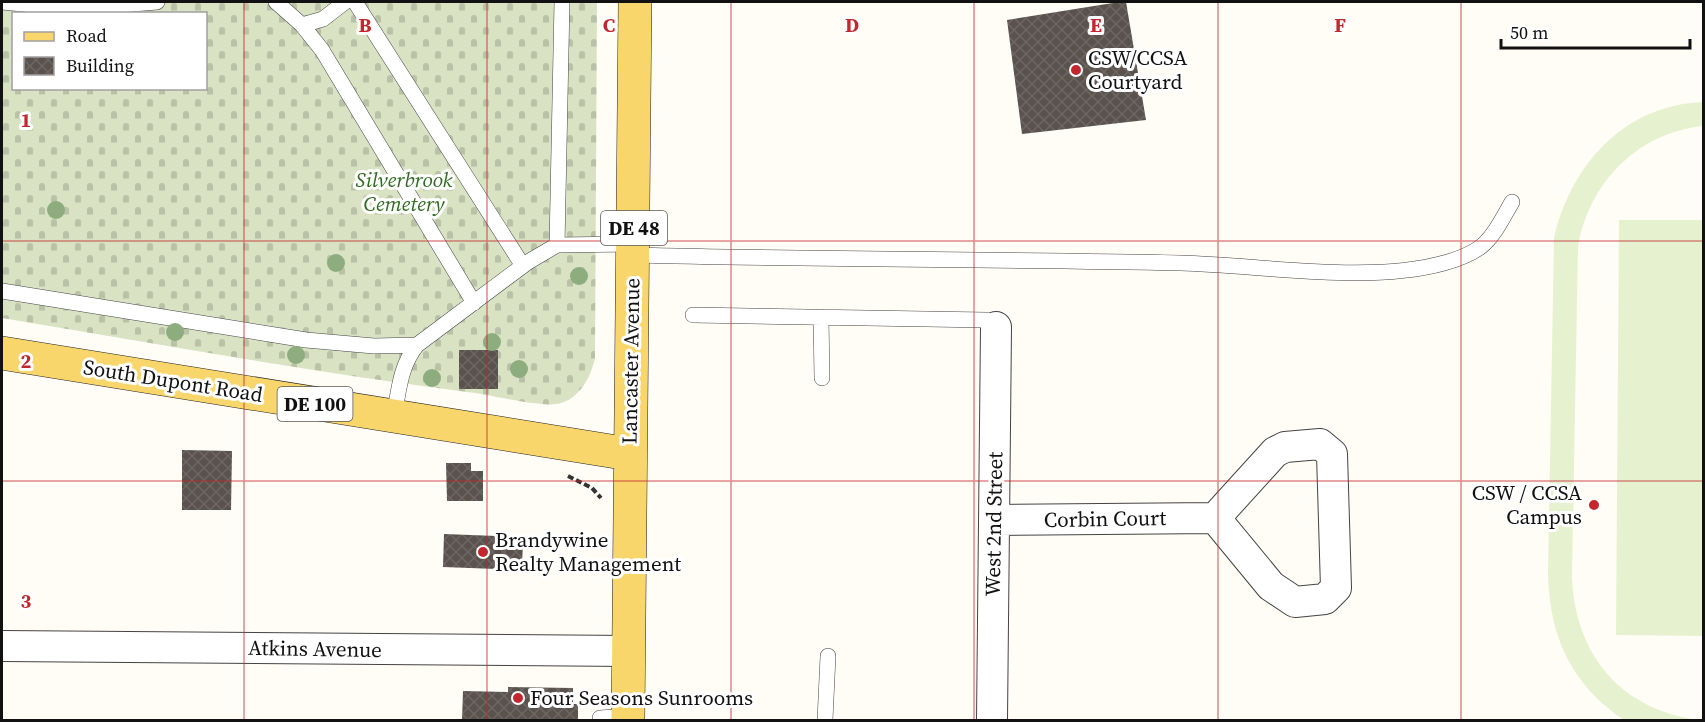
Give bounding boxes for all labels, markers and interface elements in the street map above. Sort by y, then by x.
text: B [358,11,372,39]
text: C [603,11,615,39]
text: D [845,11,859,39]
text: E [1090,11,1102,39]
text: F [1334,11,1346,39]
legend [12,12,207,90]
scale bar [1501,12,1690,50]
text: 50 m [1510,20,1548,45]
text: Road [66,23,107,48]
place label: CSW/CCSA Courtyard [1088,43,1187,96]
text: Building [66,53,134,78]
marker: CSW/CCSA Courtyard [1069,63,1083,77]
text: 1 [21,106,31,134]
park label: Silverbrook Cemetery [355,165,453,218]
road number: DE 48 [601,211,667,245]
street label: Lancaster Avenue [615,278,646,444]
text: 2 [21,347,32,375]
street label: South Dupont Road [81,352,265,409]
road number: DE 100 [278,387,352,421]
street label: West 2nd Street [978,451,1009,597]
place label: CSW / CCSA Campus [1472,478,1582,531]
marker: CSW / CCSA Campus [1587,498,1601,512]
street label: Corbin Court [1044,503,1167,534]
place label: Brandywine Realty Management [495,525,681,578]
marker: Brandywine Realty Management [476,545,490,559]
text: 3 [21,587,32,615]
street label: Atkins Avenue [248,633,382,664]
place label: Four Seasons Sunrooms [530,683,753,712]
marker: Four Seasons Sunrooms [511,691,525,705]

